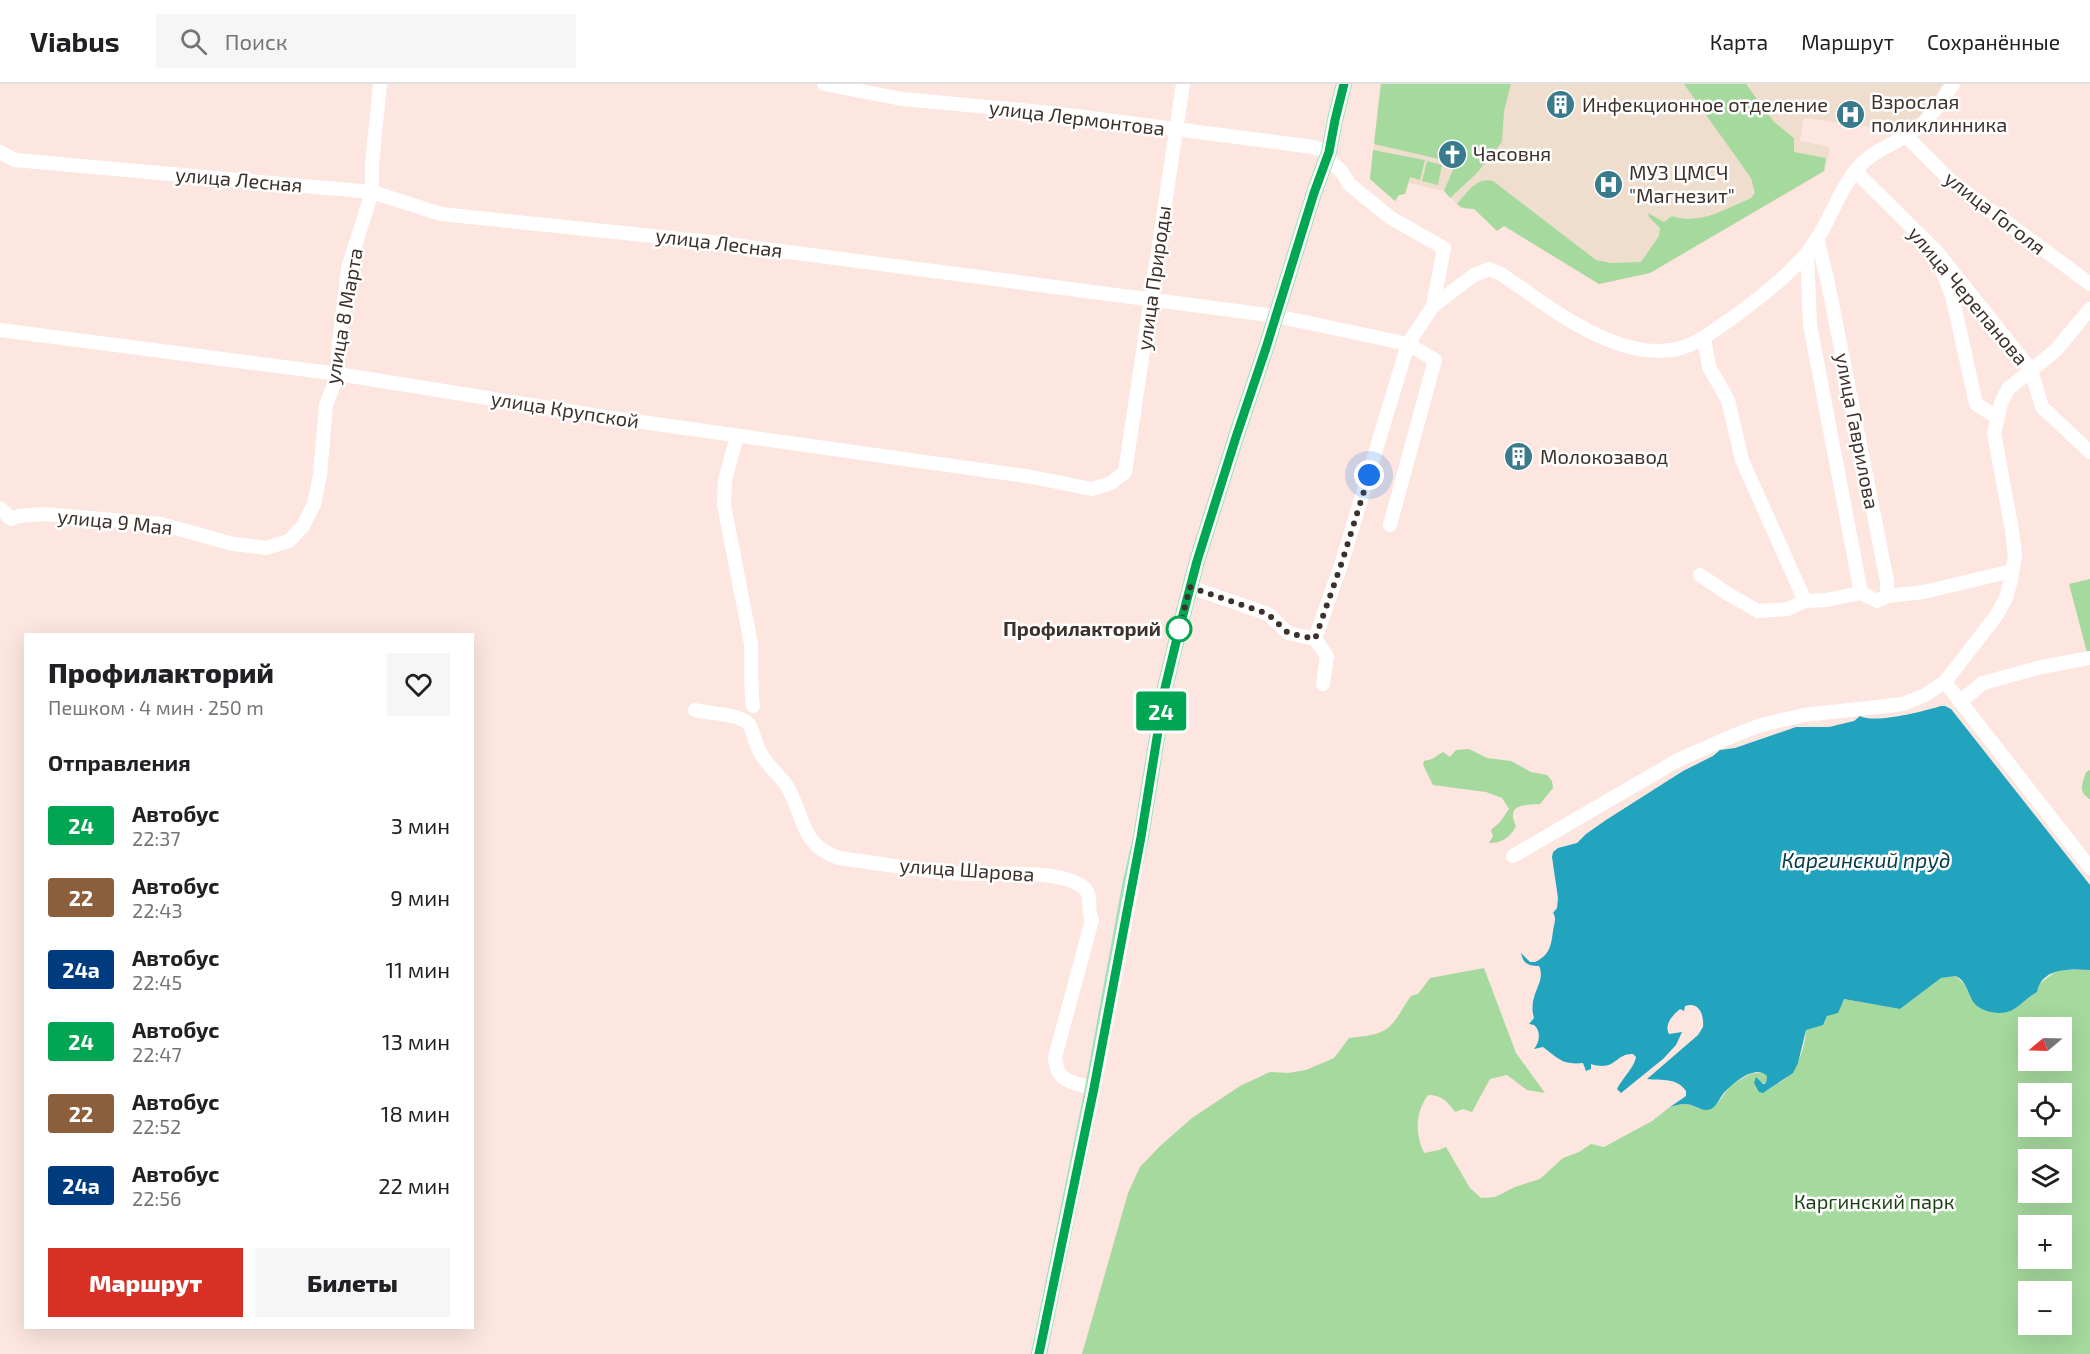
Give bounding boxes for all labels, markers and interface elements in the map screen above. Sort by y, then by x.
search box [156,14,576,68]
text: Viabus [30,24,120,58]
icon: search [177,25,210,58]
text: Поиск [225,28,288,54]
text: Карта [1710,29,1768,54]
text: Маршрут [1801,29,1894,54]
text: Сохранённые [1927,29,2060,54]
building icon: Инфекционное отделение [1545,89,1577,121]
place label: Взрослая поликлинника [1871,89,2007,136]
place label: Инфекционное отделение [1582,92,1828,116]
street label: улица Лермонтова [988,94,1166,141]
hospital icon: Взрослая поликлинника [1834,98,1866,130]
church icon: Часовня [1436,138,1468,170]
place label: Часовня [1473,141,1551,165]
place label: МУЗ ЦМСЧ "Магнезит" [1629,160,1735,207]
street label: улица Лесная [174,161,304,198]
street label: улица Гоголя [1940,165,2051,260]
hospital icon: МУЗ ЦМСЧ "Магнезит" [1592,168,1624,200]
street label: улица Природы [1131,204,1176,352]
street label: улица Черепанова [1903,221,2034,370]
street label: улица Лесная [654,222,784,263]
street label: улица 8 Марта [319,246,368,386]
street label: улица Гаврилова [1830,351,1885,511]
street label: улица Крупской [489,385,641,434]
building icon: Молокозавод [1503,441,1535,473]
place label: Молокозавод [1540,444,1668,468]
your location [1354,460,1384,490]
street label: улица 9 Мая [56,503,174,540]
place label: Профилакторий [1003,616,1161,640]
marker: Профилакторий [1166,616,1192,642]
button: heart [387,653,450,716]
text: Профилакторий [48,655,274,689]
line badge: 24 [1134,692,1188,730]
text: Пешком · 4 мин · 250 m [48,695,264,719]
text: 24 [1148,699,1174,724]
text: Отправления [48,749,191,775]
text: Автобус [132,800,220,826]
text: 3 мин [391,812,450,838]
text: 24 [68,813,94,838]
text: 22:37 [132,826,181,850]
water label: Каргинский пруд [1781,847,1951,872]
street label: улица Шарова [899,852,1035,887]
text: Автобус [132,872,220,898]
text: 9 мин [390,884,450,910]
text: 22 [69,885,93,910]
text: 22:43 [132,898,183,922]
text: Автобус [132,944,220,970]
text: 11 мин [385,956,450,982]
text: 24a [62,957,100,982]
text: 22:45 [132,970,182,994]
text: Автобус [132,1016,220,1042]
north arrow [2018,1017,2072,1071]
map controls [2018,1017,2072,1335]
text: 13 мин [382,1028,450,1054]
text: 24 [68,1029,94,1054]
text: 22:47 [132,1042,182,1066]
button: locate [2018,1083,2072,1137]
text: Автобус [132,1088,220,1114]
text: 18 мин [381,1100,450,1126]
text: 22 [69,1101,93,1126]
text: 22:52 [132,1114,181,1138]
button: layers [2018,1149,2072,1203]
text: Автобус [132,1160,220,1186]
text: 22 мин [378,1172,450,1198]
text: 24a [62,1173,100,1198]
text: 22:56 [132,1186,181,1210]
park label: Каргинский парк [1794,1189,1955,1213]
button: + [2018,1215,2072,1269]
button: Маршрут [48,1248,243,1317]
button: Билеты [255,1248,450,1317]
button: − [2018,1281,2072,1335]

